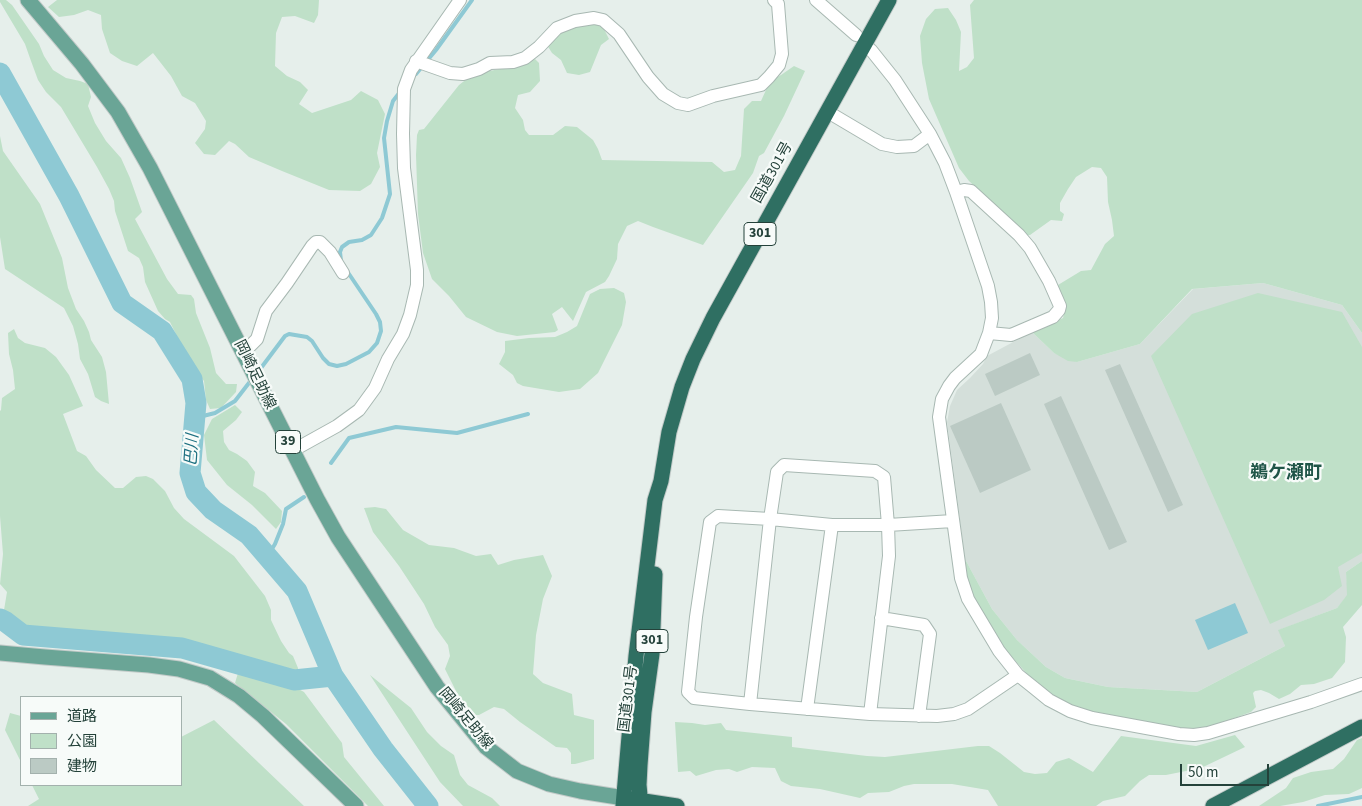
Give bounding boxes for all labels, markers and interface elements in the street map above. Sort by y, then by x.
street label: 国道301号 [749,139,797,207]
road number: 301 [744,222,776,245]
street label: 岡崎足助線 [229,337,279,413]
road number: 39 [276,431,300,454]
water label: 巴川 [182,433,204,467]
district label: 鵜ケ瀬町 [1250,463,1322,485]
road number: 301 [636,630,668,652]
street label: 国道301号 [616,664,642,734]
street label: 岡崎足助線 [434,684,496,754]
legend [20,696,182,786]
text: 道路 [67,706,97,727]
text: 公園 [67,731,97,752]
scale bar [1182,754,1271,786]
text: 建物 [67,756,97,777]
text: 50 m [1188,762,1218,783]

